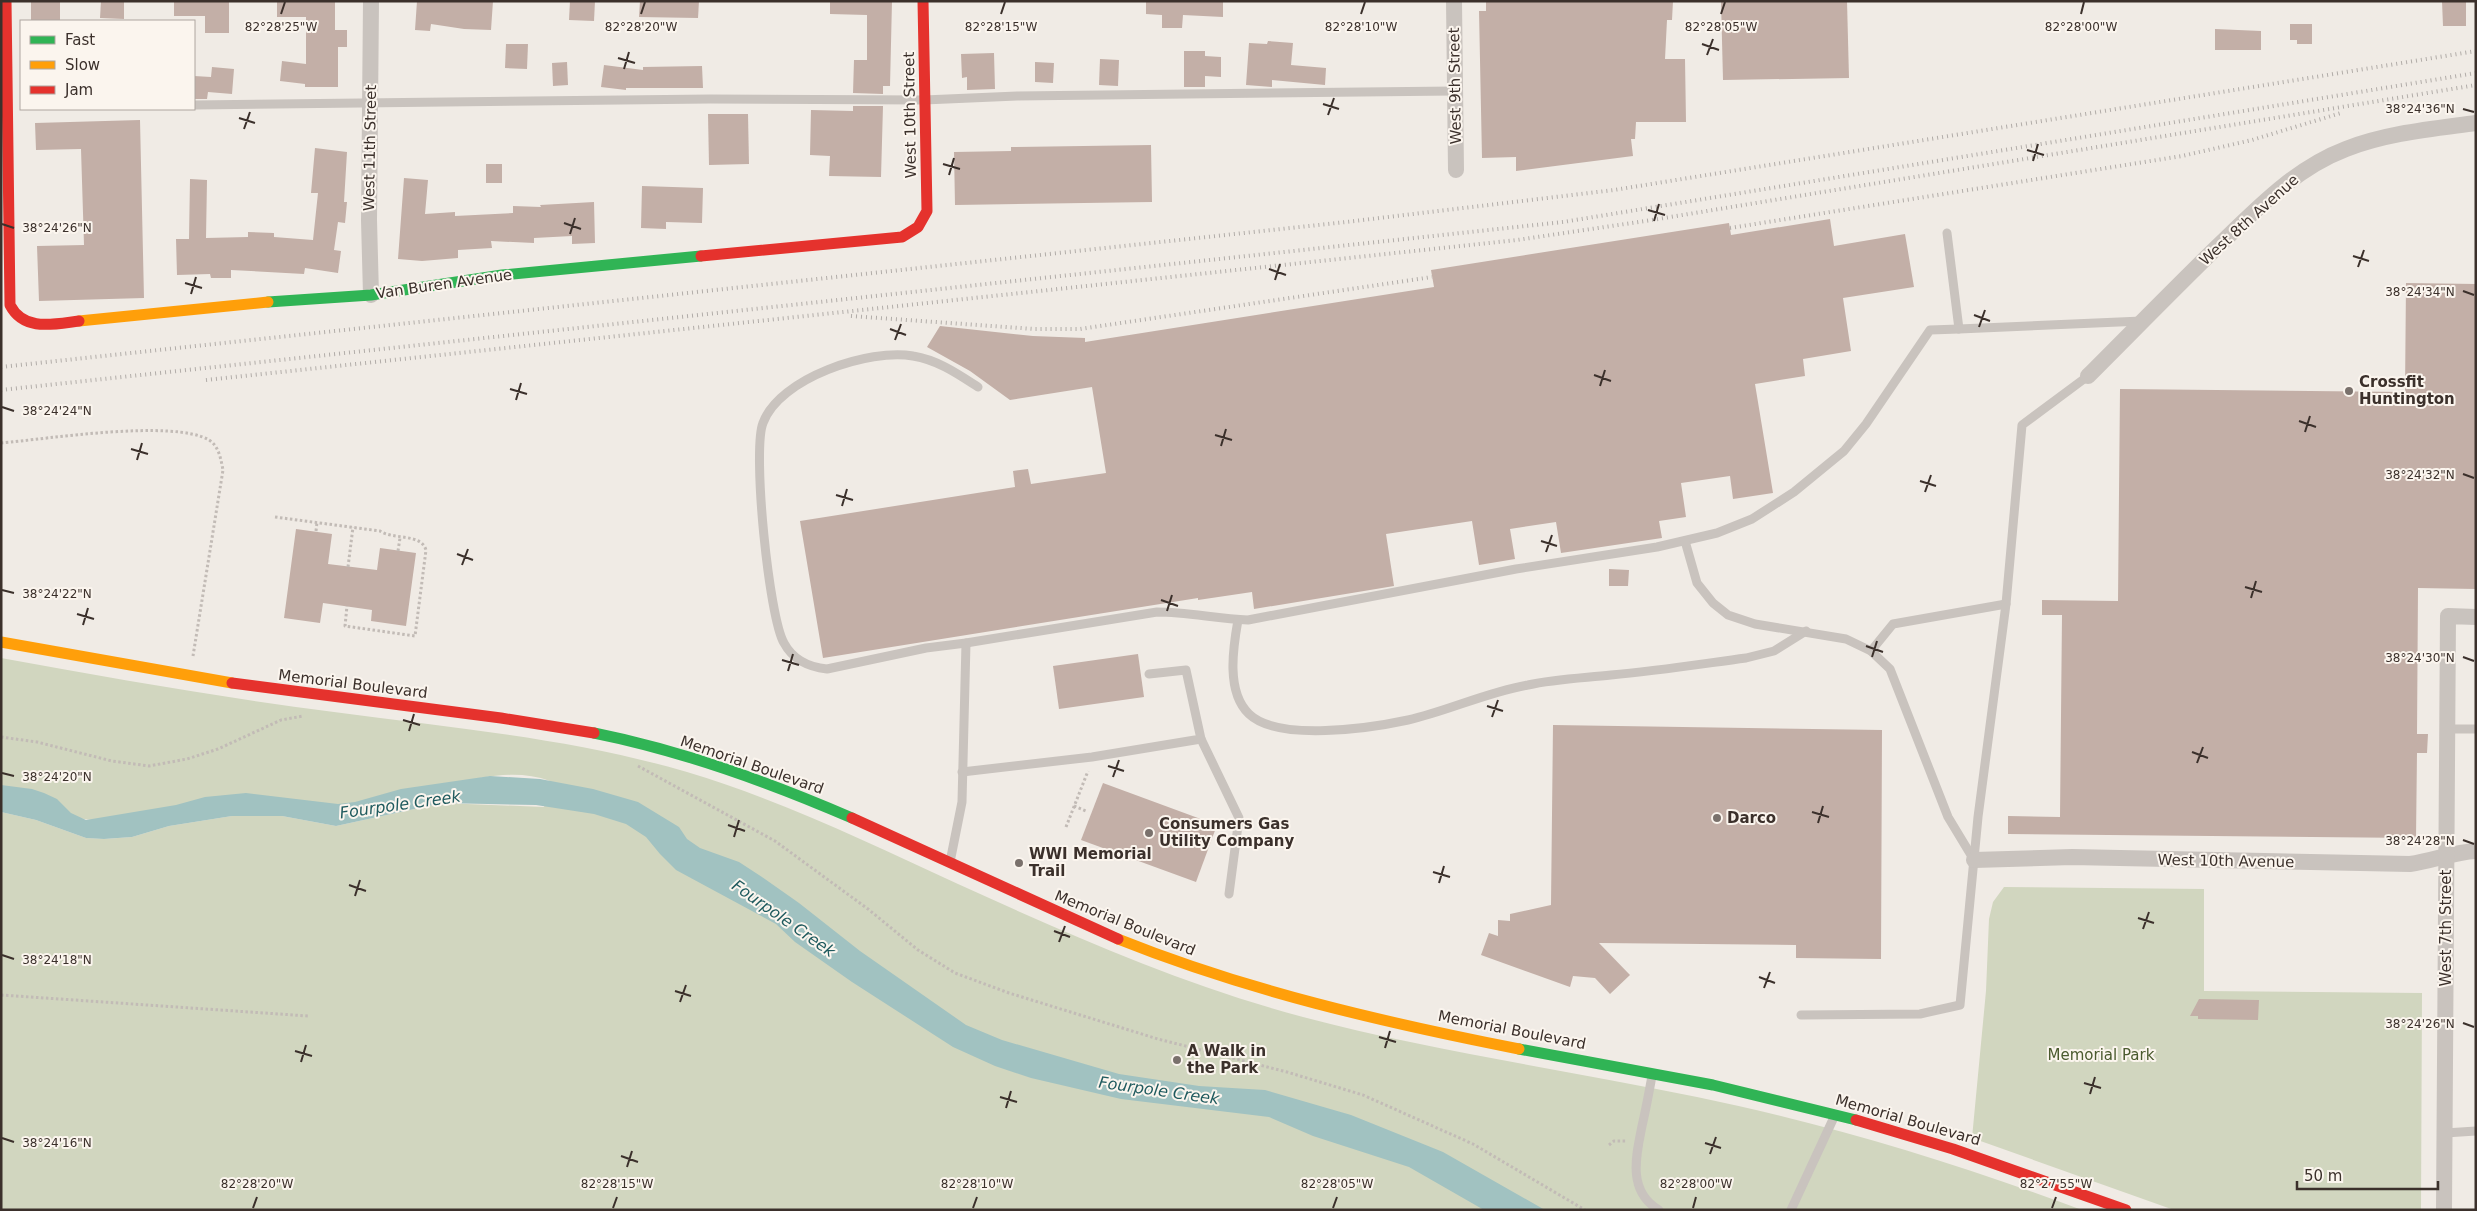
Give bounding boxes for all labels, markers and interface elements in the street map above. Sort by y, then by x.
legend [20,20,195,110]
text: 82°28'25"W [245,20,317,34]
text: 82°28'20"W [605,20,677,34]
text: 82°28'15"W [965,20,1037,34]
text: 82°28'10"W [1325,20,1397,34]
text: 82°28'05"W [1685,20,1757,34]
text: 82°28'00"W [2045,20,2117,34]
street label: West 9th Street [1445,27,1465,145]
text: Fast [65,31,95,49]
street label: West 10th Street [900,52,920,178]
text: Slow [65,56,100,74]
text: Jam [64,81,93,99]
street label: West 11th Street [360,85,380,211]
text: 38°24'36"N [2385,102,2455,116]
street label: West 8th Avenue [2196,171,2302,269]
text: 38°24'26"N [22,221,92,235]
street label: Van Buren Avenue [375,266,513,302]
text: 38°24'34"N [2385,285,2455,299]
place label: Crossfit Huntington [2359,373,2455,408]
marker: Crossfit Huntington [2343,385,2355,397]
text: 38°24'24"N [22,404,92,418]
text: 38°24'32"N [2385,468,2455,482]
text: 38°24'22"N [22,587,92,601]
text: 38°24'30"N [2385,651,2455,665]
street label: Memorial Boulevard [277,666,429,702]
street label: Memorial Boulevard [678,732,826,798]
text: 38°24'20"N [22,770,92,784]
water label: Fourpole Creek [338,787,462,822]
place label: Darco [1727,809,1776,827]
marker: Darco [1711,812,1723,824]
place label: Consumers Gas Utility Company [1159,815,1294,850]
marker: Consumers Gas Utility Company [1143,827,1155,839]
text: 38°24'28"N [2385,834,2455,848]
place label: WWI Memorial Trail [1029,845,1152,880]
street label: West 10th Avenue [2158,851,2294,871]
marker: WWI Memorial Trail [1013,857,1025,869]
street label: West 7th Street [2437,869,2455,986]
water label: Fourpole Creek [728,876,840,962]
street label: Memorial Boulevard [1052,887,1198,959]
text: 38°24'18"N [22,953,92,967]
street label: Memorial Boulevard [1437,1007,1587,1053]
text: 38°24'26"N [2385,1017,2455,1031]
place label: A Walk in the Park [1187,1042,1266,1077]
park label: Memorial Park [2048,1046,2155,1064]
marker: A Walk in the Park [1171,1054,1183,1066]
water label: Fourpole Creek [1097,1073,1221,1108]
street label: Memorial Boulevard [1833,1091,1983,1149]
text: 38°24'16"N [22,1136,92,1150]
scale bar [2297,1158,2438,1190]
text: 50 m [2304,1167,2342,1185]
text: 82°28'20"W [221,1177,293,1191]
text: 82°28'15"W [581,1177,653,1191]
text: 82°28'10"W [941,1177,1013,1191]
text: 82°28'05"W [1301,1177,1373,1191]
text: 82°28'00"W [1660,1177,1732,1191]
text: 82°27'55"W [2020,1177,2092,1191]

